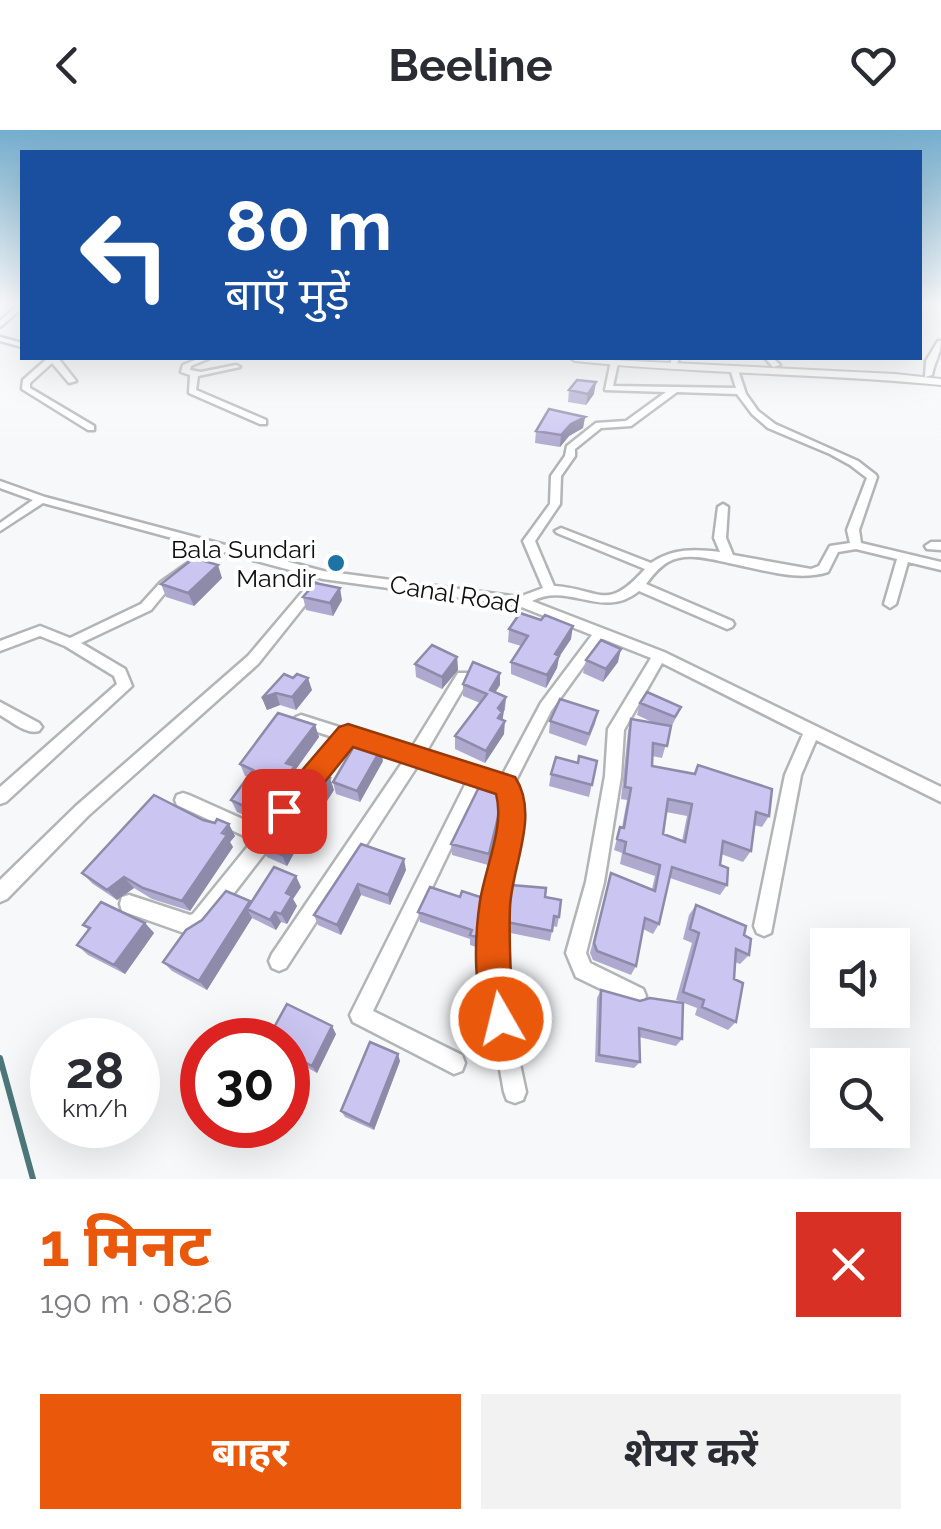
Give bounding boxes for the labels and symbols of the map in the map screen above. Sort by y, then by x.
place label: Bala Sundari Mandir [171,534,316,593]
marker: Bala Sundari Mandir [325,552,347,574]
street label: Canal Road [388,569,522,619]
pin [242,769,327,854]
position arrow [449,967,553,1071]
speed limit sign: 30 [180,1018,310,1148]

